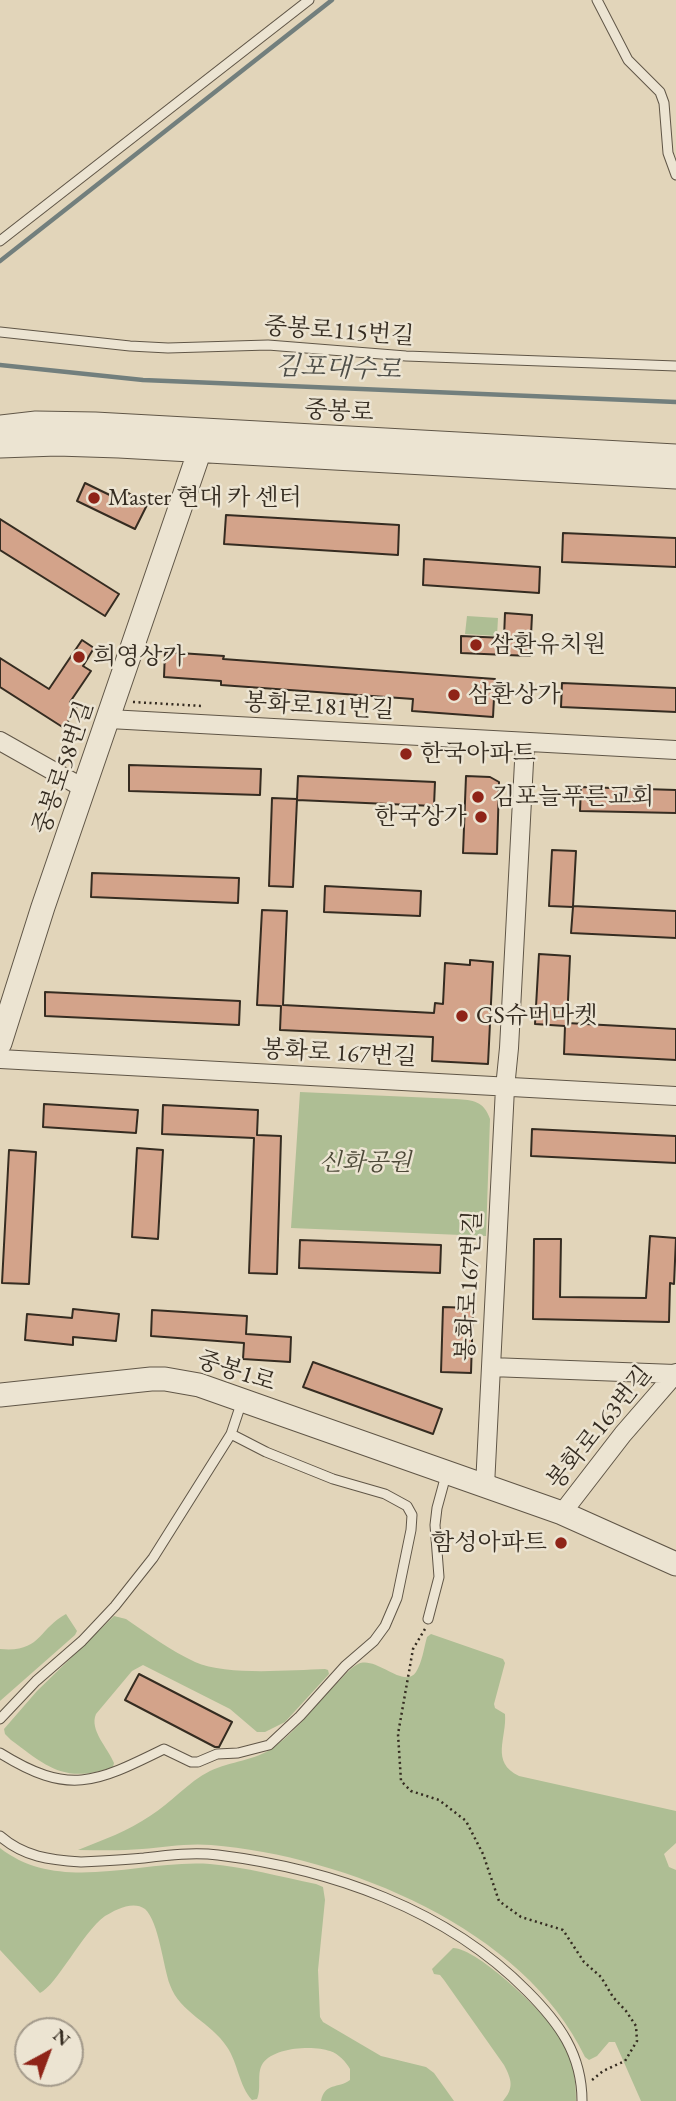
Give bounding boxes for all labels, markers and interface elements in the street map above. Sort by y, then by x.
street label: 중봉로115번길 [263,312,415,352]
water label: 김포대수로 [275,351,401,387]
street label: 중봉로 [304,396,374,428]
place label: Master 현대 카 센터 [108,484,302,512]
marker: Master 현대 카 센터 [86,490,102,506]
place label: 삼환유치원 [490,631,606,659]
marker: 삼환유치원 [468,637,484,653]
place label: 희영상가 [93,643,186,671]
marker: 희영상가 [71,649,87,665]
place label: 삼환상가 [468,681,561,709]
marker: 삼환상가 [446,687,462,703]
street label: 봉화로181번길 [243,689,395,725]
street label: 중봉로58번길 [28,698,100,838]
place label: 한국아파트 [420,740,536,768]
marker: 한국아파트 [398,746,414,762]
place label: 김포늘푸른교회 [492,783,654,811]
marker: 김포늘푸른교회 [470,789,486,805]
place label: 한국상가 [374,803,467,831]
marker: 한국상가 [473,809,489,825]
place label: GS슈머마켓 [476,1002,597,1030]
marker: GS슈머마켓 [454,1008,470,1024]
street label: 봉화로 167번길 [261,1036,417,1072]
park label: 신화공원 [319,1149,411,1177]
street label: 봉화로167번길 [452,1210,488,1362]
street label: 중봉1로 [193,1346,279,1398]
street label: 봉화로163번길 [541,1360,659,1496]
place label: 함성아파트 [431,1529,547,1557]
marker: 함성아파트 [553,1535,569,1551]
north arrow [14,2017,84,2087]
text: N [48,2023,76,2052]

